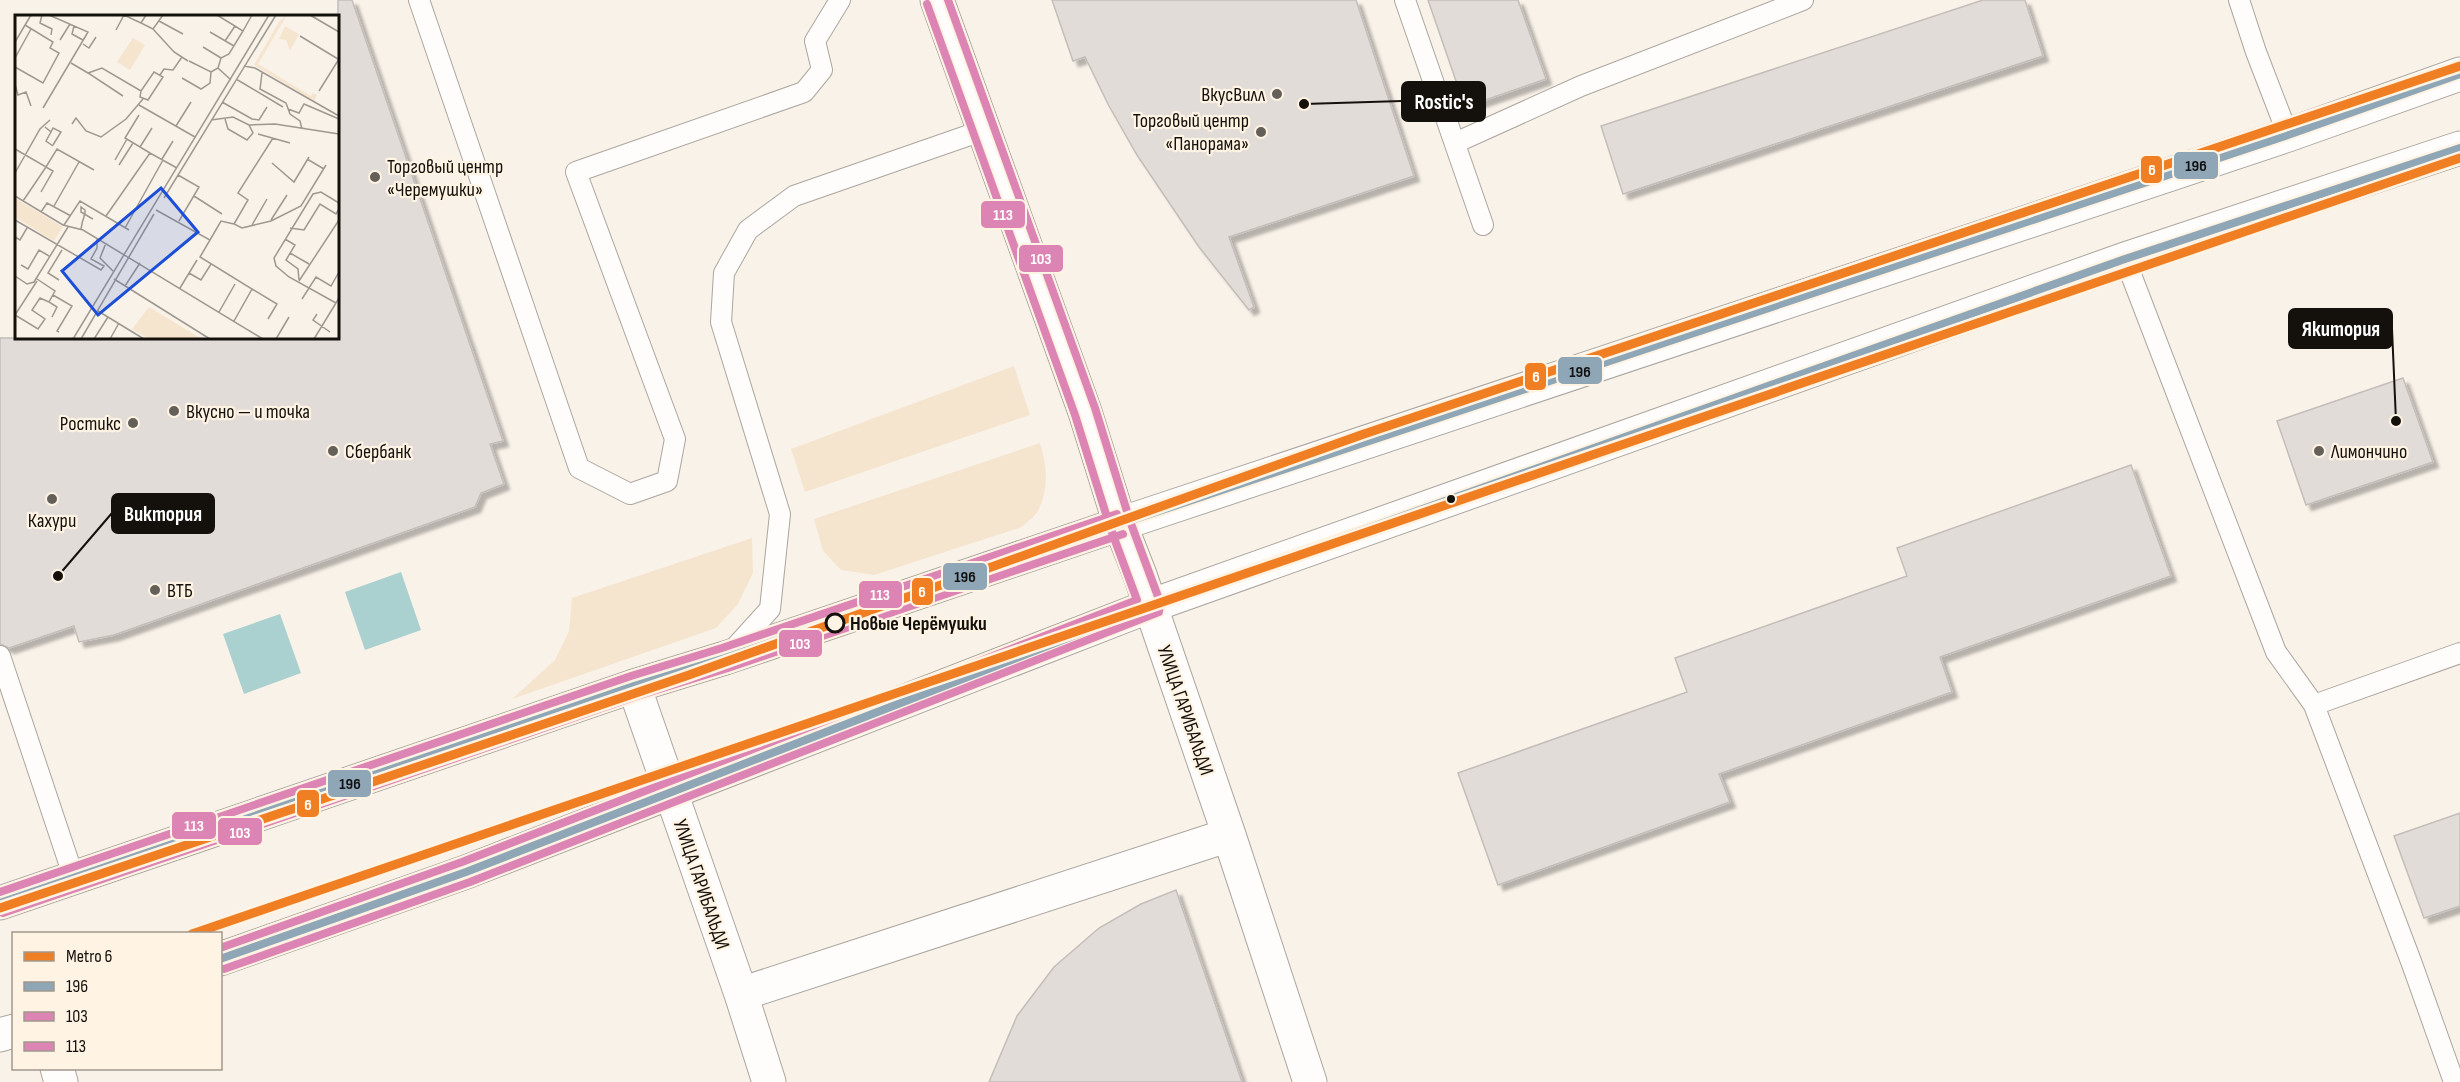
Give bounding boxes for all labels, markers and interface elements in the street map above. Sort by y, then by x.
inset map [15,15,339,339]
callout: Rostic's [1402,82,1485,121]
place label: ВкусВилл [1201,83,1265,107]
marker: ВкусВилл [1270,87,1284,101]
text: Rostic's [1414,90,1474,115]
place label: Торговый центр «Панорама» [1133,109,1249,156]
marker: Торговый центр «Панорама» [1254,125,1268,139]
line badge: 196 [2173,151,2219,180]
place label: Торговый центр «Черемушки» [387,155,503,202]
line badge: 6 [2140,155,2163,184]
text: 196 [2185,157,2207,176]
text: 6 [2148,161,2156,180]
marker: Торговый центр «Черемушки» [368,170,382,184]
line badge: 113 [980,200,1026,229]
text: 113 [993,206,1013,225]
line badge: 103 [1018,244,1064,273]
text: 103 [1030,250,1052,269]
callout: Якитория [2289,309,2392,348]
text: Якитория [2302,317,2380,342]
line badge: 196 [1557,356,1603,385]
line badge: 6 [1524,362,1547,391]
text: 196 [1569,363,1591,382]
text: 6 [1532,368,1540,387]
place label: Вкусно — и точка [186,400,310,424]
marker: Вкусно — и точка [167,404,181,418]
place label: Ростикс [60,412,121,436]
marker: Ростикс [126,416,140,430]
place label: Сбербанк [345,440,412,464]
place label: Лимончино [2330,440,2407,464]
marker: Сбербанк [326,444,340,458]
marker: Лимончино [2312,444,2326,458]
marker: Кахури [45,492,59,506]
unlabelled marker [1445,493,1457,505]
callout: Виктория [112,494,214,533]
text: Виктория [124,502,202,527]
place label: Кахури [28,509,76,533]
line badge: 196 [942,562,988,591]
text: 196 [954,568,976,587]
line badge: 6 [911,577,934,606]
place label: ВТБ [167,579,193,603]
line badge: 113 [858,580,903,609]
marker: ВТБ [148,583,162,597]
text: 6 [918,583,926,602]
text: 113 [870,586,890,605]
place label: Новые Черёмушки [850,612,987,636]
marker: Новые Черёмушки [825,613,845,633]
line badge: 103 [778,629,823,658]
text: 103 [789,635,811,654]
street label: УЛИЦА ГАРИБАЛЬДИ [1152,642,1219,779]
line badge: 196 [327,769,372,798]
text: 196 [339,775,361,794]
line badge: 6 [296,789,320,818]
text: 6 [304,796,312,815]
line badge: 113 [171,811,217,840]
street label: УЛИЦА ГАРИБАЛЬДИ [668,816,735,953]
text: 113 [184,817,204,836]
line badge: 103 [217,817,263,846]
text: 103 [229,824,251,843]
legend [12,932,222,1070]
text: Metro 6 [66,946,113,967]
text: 196 [66,976,88,997]
text: 103 [66,1006,88,1027]
text: 113 [66,1036,86,1057]

